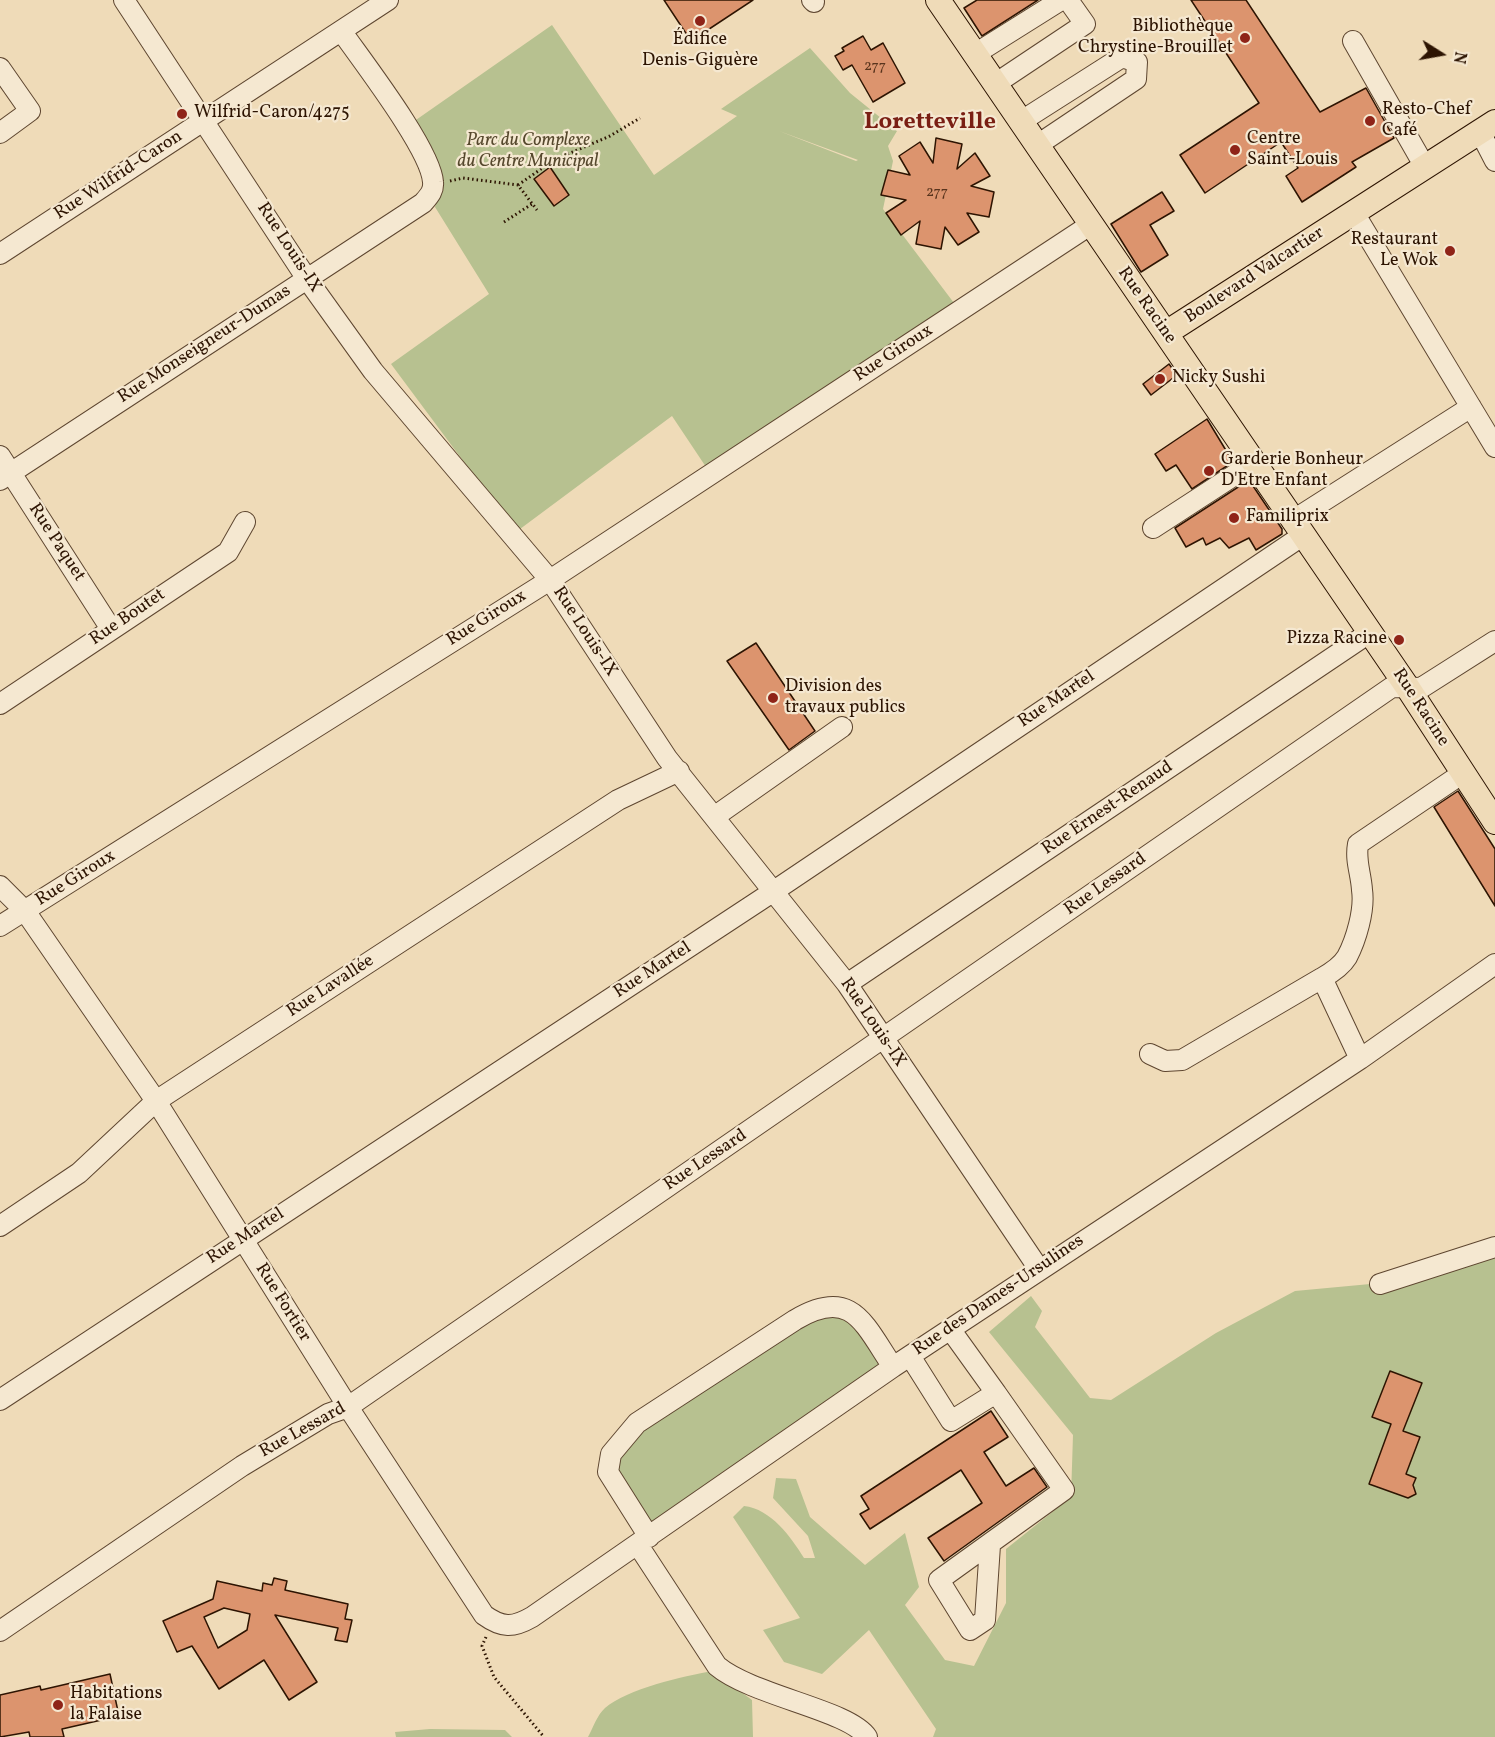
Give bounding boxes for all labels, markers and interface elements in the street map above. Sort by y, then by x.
marker: Édifice Denis-Giguère [693,14,707,28]
place label: Bibliothèque Chrystine-Brouillet [1078,17,1233,60]
north arrow [1411,24,1471,84]
place label: Édifice Denis-Giguère [642,30,758,72]
marker: Bibliothèque Chrystine-Brouillet [1238,31,1252,45]
text: N [1447,50,1471,65]
house number: 277 [864,58,886,76]
place label: Resto-Chef Café [1382,100,1471,142]
place label: Wilfrid-Caron/4275 [194,103,350,125]
marker: Wilfrid-Caron/4275 [175,107,189,121]
district label: Loretteville [864,110,996,138]
marker: Resto-Chef Café [1363,114,1377,128]
street label: Rue Wilfrid-Caron [51,126,187,226]
place label: Centre Saint-Louis [1247,129,1338,172]
park label: Parc du Complexe du Centre Municipal [457,131,599,174]
marker: Centre Saint-Louis [1228,143,1242,157]
house number: 277 [926,184,948,202]
street label: Rue Louis-IX [251,199,325,297]
street label: Boulevard Valcartier [1181,223,1329,329]
place label: Restaurant Le Wok [1351,230,1438,272]
marker: Restaurant Le Wok [1443,244,1457,258]
street label: Rue Racine [1112,264,1180,348]
street label: Rue Monseigneur-Dumas [114,281,296,409]
street label: Rue Giroux [850,320,938,388]
place label: Nicky Sushi [1172,368,1265,390]
marker: Nicky Sushi [1153,372,1167,386]
place label: Garderie Bonheur D'Etre Enfant [1221,450,1363,492]
marker: Garderie Bonheur D'Etre Enfant [1202,464,1216,478]
street label: Rue Paquet [23,500,89,586]
place label: Familiprix [1246,507,1329,529]
marker: Familiprix [1227,511,1241,525]
street label: Rue Louis-IX [547,583,621,681]
street label: Rue Boutet [86,585,170,651]
street label: Rue Giroux [443,586,531,652]
place label: Pizza Racine [1287,629,1387,651]
marker: Pizza Racine [1392,633,1406,647]
street label: Rue Racine [1387,665,1453,751]
street label: Rue Martel [1015,666,1099,734]
place label: Division des travaux publics [785,677,906,720]
marker: Division des travaux publics [766,691,780,705]
street label: Rue Ernest-Renaud [1038,757,1178,861]
street label: Rue Giroux [32,846,120,912]
street label: Rue Lessard [1061,849,1151,921]
street label: Rue Martel [610,938,696,1004]
street label: Rue Lavallée [283,951,379,1023]
street label: Rue Louis-IX [834,974,910,1072]
street label: Rue Lessard [660,1125,752,1197]
street label: Rue Martel [203,1204,289,1270]
street label: Rue des Dames-Ursulines [909,1231,1089,1361]
street label: Rue Fortier [249,1260,315,1346]
street label: Rue Lessard [256,1398,350,1464]
place label: Habitations la Falaise [70,1684,163,1726]
marker: Habitations la Falaise [51,1698,65,1712]

